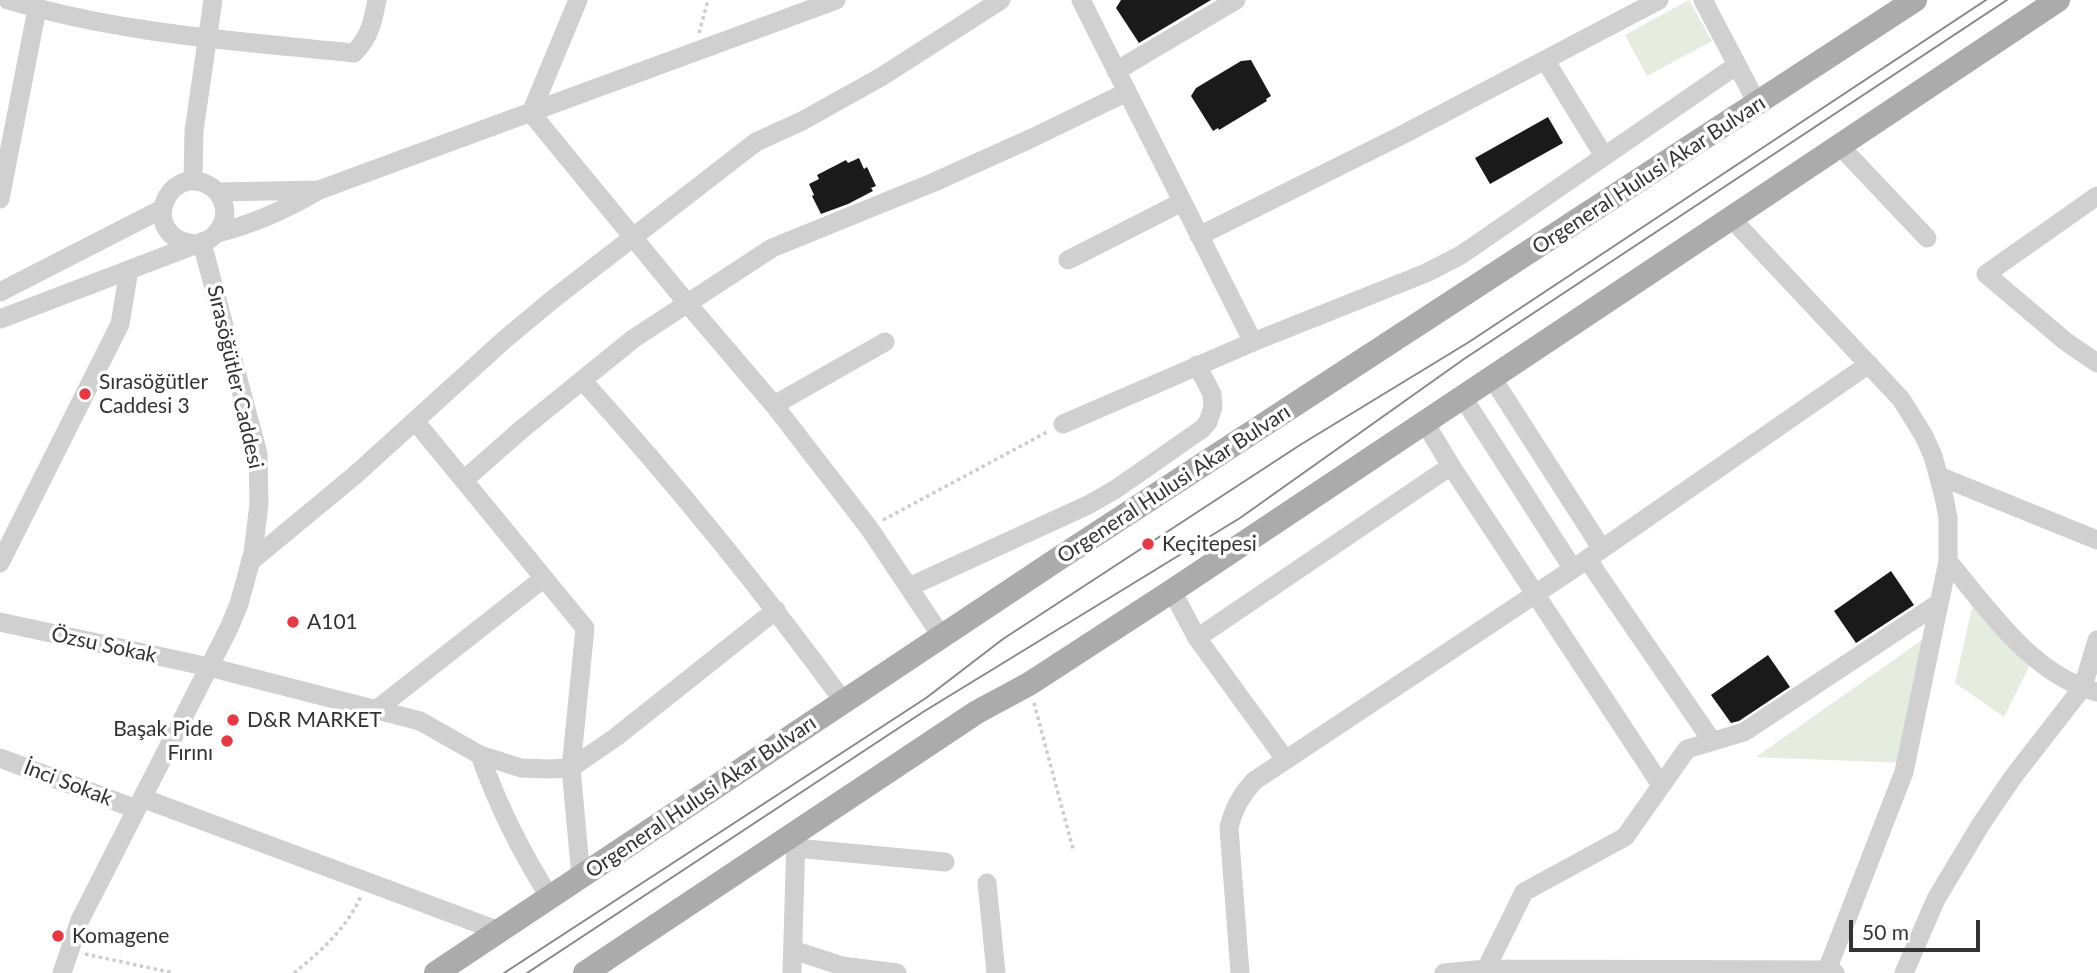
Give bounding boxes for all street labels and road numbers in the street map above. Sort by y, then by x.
street label: Orgeneral Hulusi Akar Bulvarı [1528,90,1770,260]
street label: Sırasöğütler Caddesi [202,283,268,471]
street label: Orgeneral Hulusi Akar Bulvarı [1053,399,1295,569]
street label: Özsu Sokak [49,622,159,668]
street label: Orgeneral Hulusi Akar Bulvarı [581,710,821,884]
street label: İnci Sokak [20,755,116,811]

